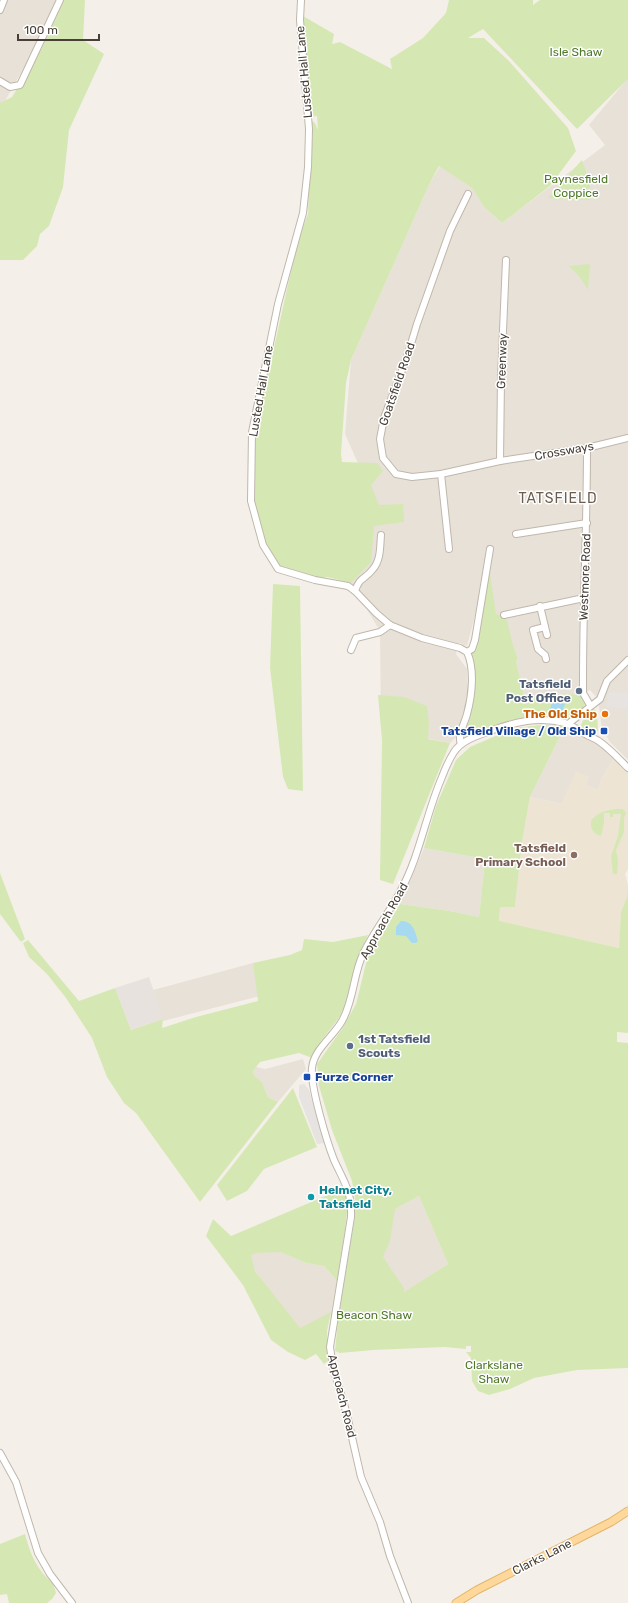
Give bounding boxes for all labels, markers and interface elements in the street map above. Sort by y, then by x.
scale bar [18,16,99,42]
text: 100 m [24,23,58,37]
street label: Lusted Hall Lane [293,25,315,119]
park label: Isle Shaw [550,45,603,59]
park label: Paynesfield Coppice [544,172,608,200]
street label: Greenway [494,333,510,389]
street label: Goatsfield Road [376,341,418,427]
street label: Lusted Hall Lane [246,344,276,438]
street label: Crossways [533,439,595,463]
district label: TATSFIELD [518,490,598,507]
street label: Westmore Road [576,533,594,621]
place label: Tatsfield Post Office [506,677,571,705]
marker: Tatsfield Post Office [574,686,584,696]
place label: The Old Ship [523,707,597,721]
marker: The Old Ship [600,709,610,719]
place label: Tatsfield Village / Old Ship [441,724,596,738]
marker: Tatsfield Village / Old Ship [599,726,609,736]
place label: Tatsfield Primary School [475,841,566,869]
marker: Tatsfield Primary School [569,850,579,860]
street label: Approach Road [357,880,411,962]
place label: 1st Tatsfield Scouts [358,1032,430,1060]
marker: 1st Tatsfield Scouts [345,1041,355,1051]
place label: Furze Corner [315,1070,394,1084]
marker: Furze Corner [302,1072,312,1082]
place label: Helmet City, Tatsfield [319,1183,392,1211]
marker: Helmet City, Tatsfield [306,1192,316,1202]
park label: Beacon Shaw [336,1308,412,1322]
street label: Approach Road [325,1353,359,1439]
park label: Clarkslane Shaw [465,1358,523,1386]
street label: Clarks Lane [510,1536,574,1578]

